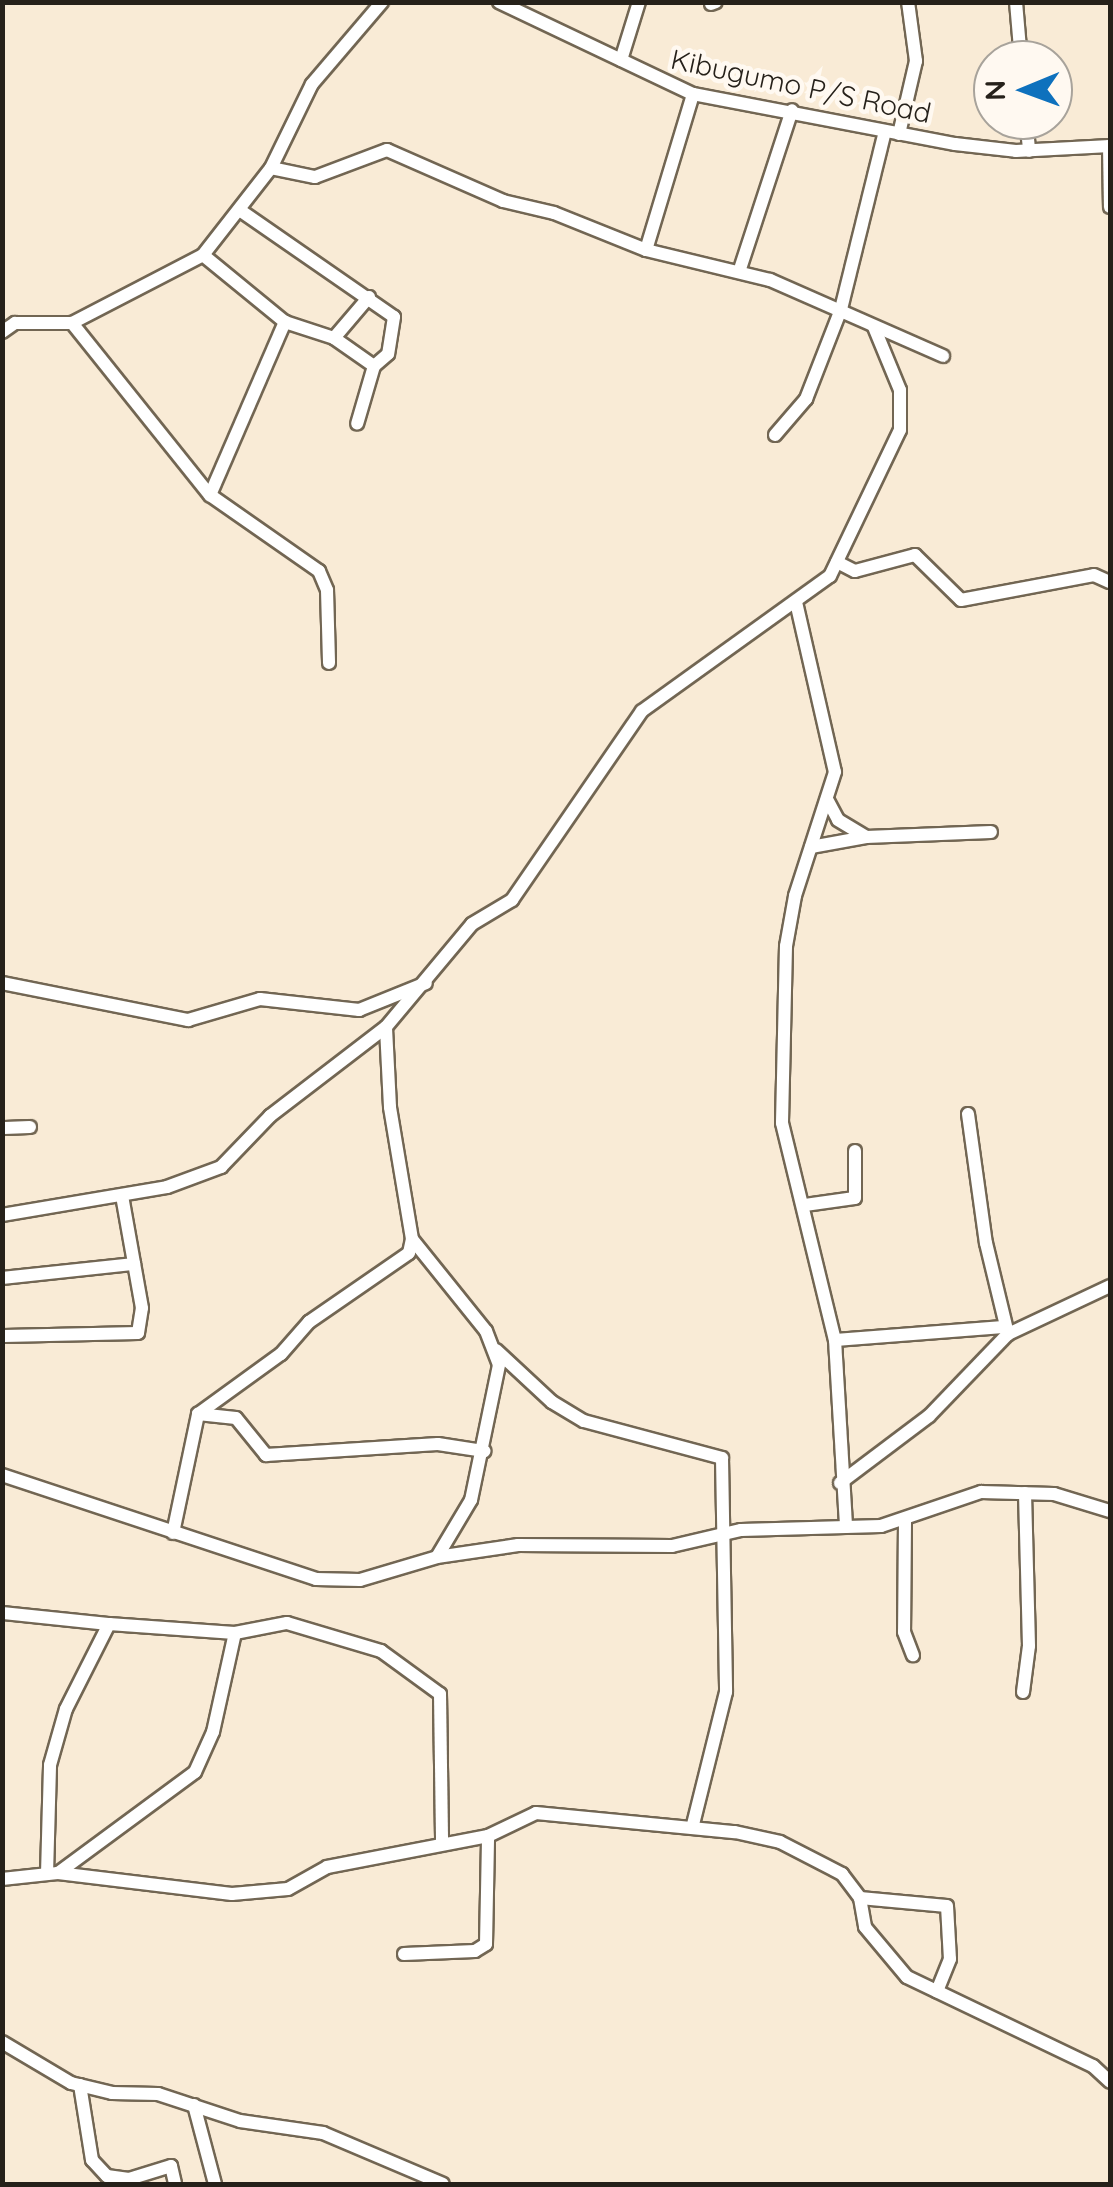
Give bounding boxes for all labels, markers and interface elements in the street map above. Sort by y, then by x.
north arrow [973,40,1073,140]
street label: Kibugumo P/S Road [668,42,934,130]
text: N [977,80,1012,101]

